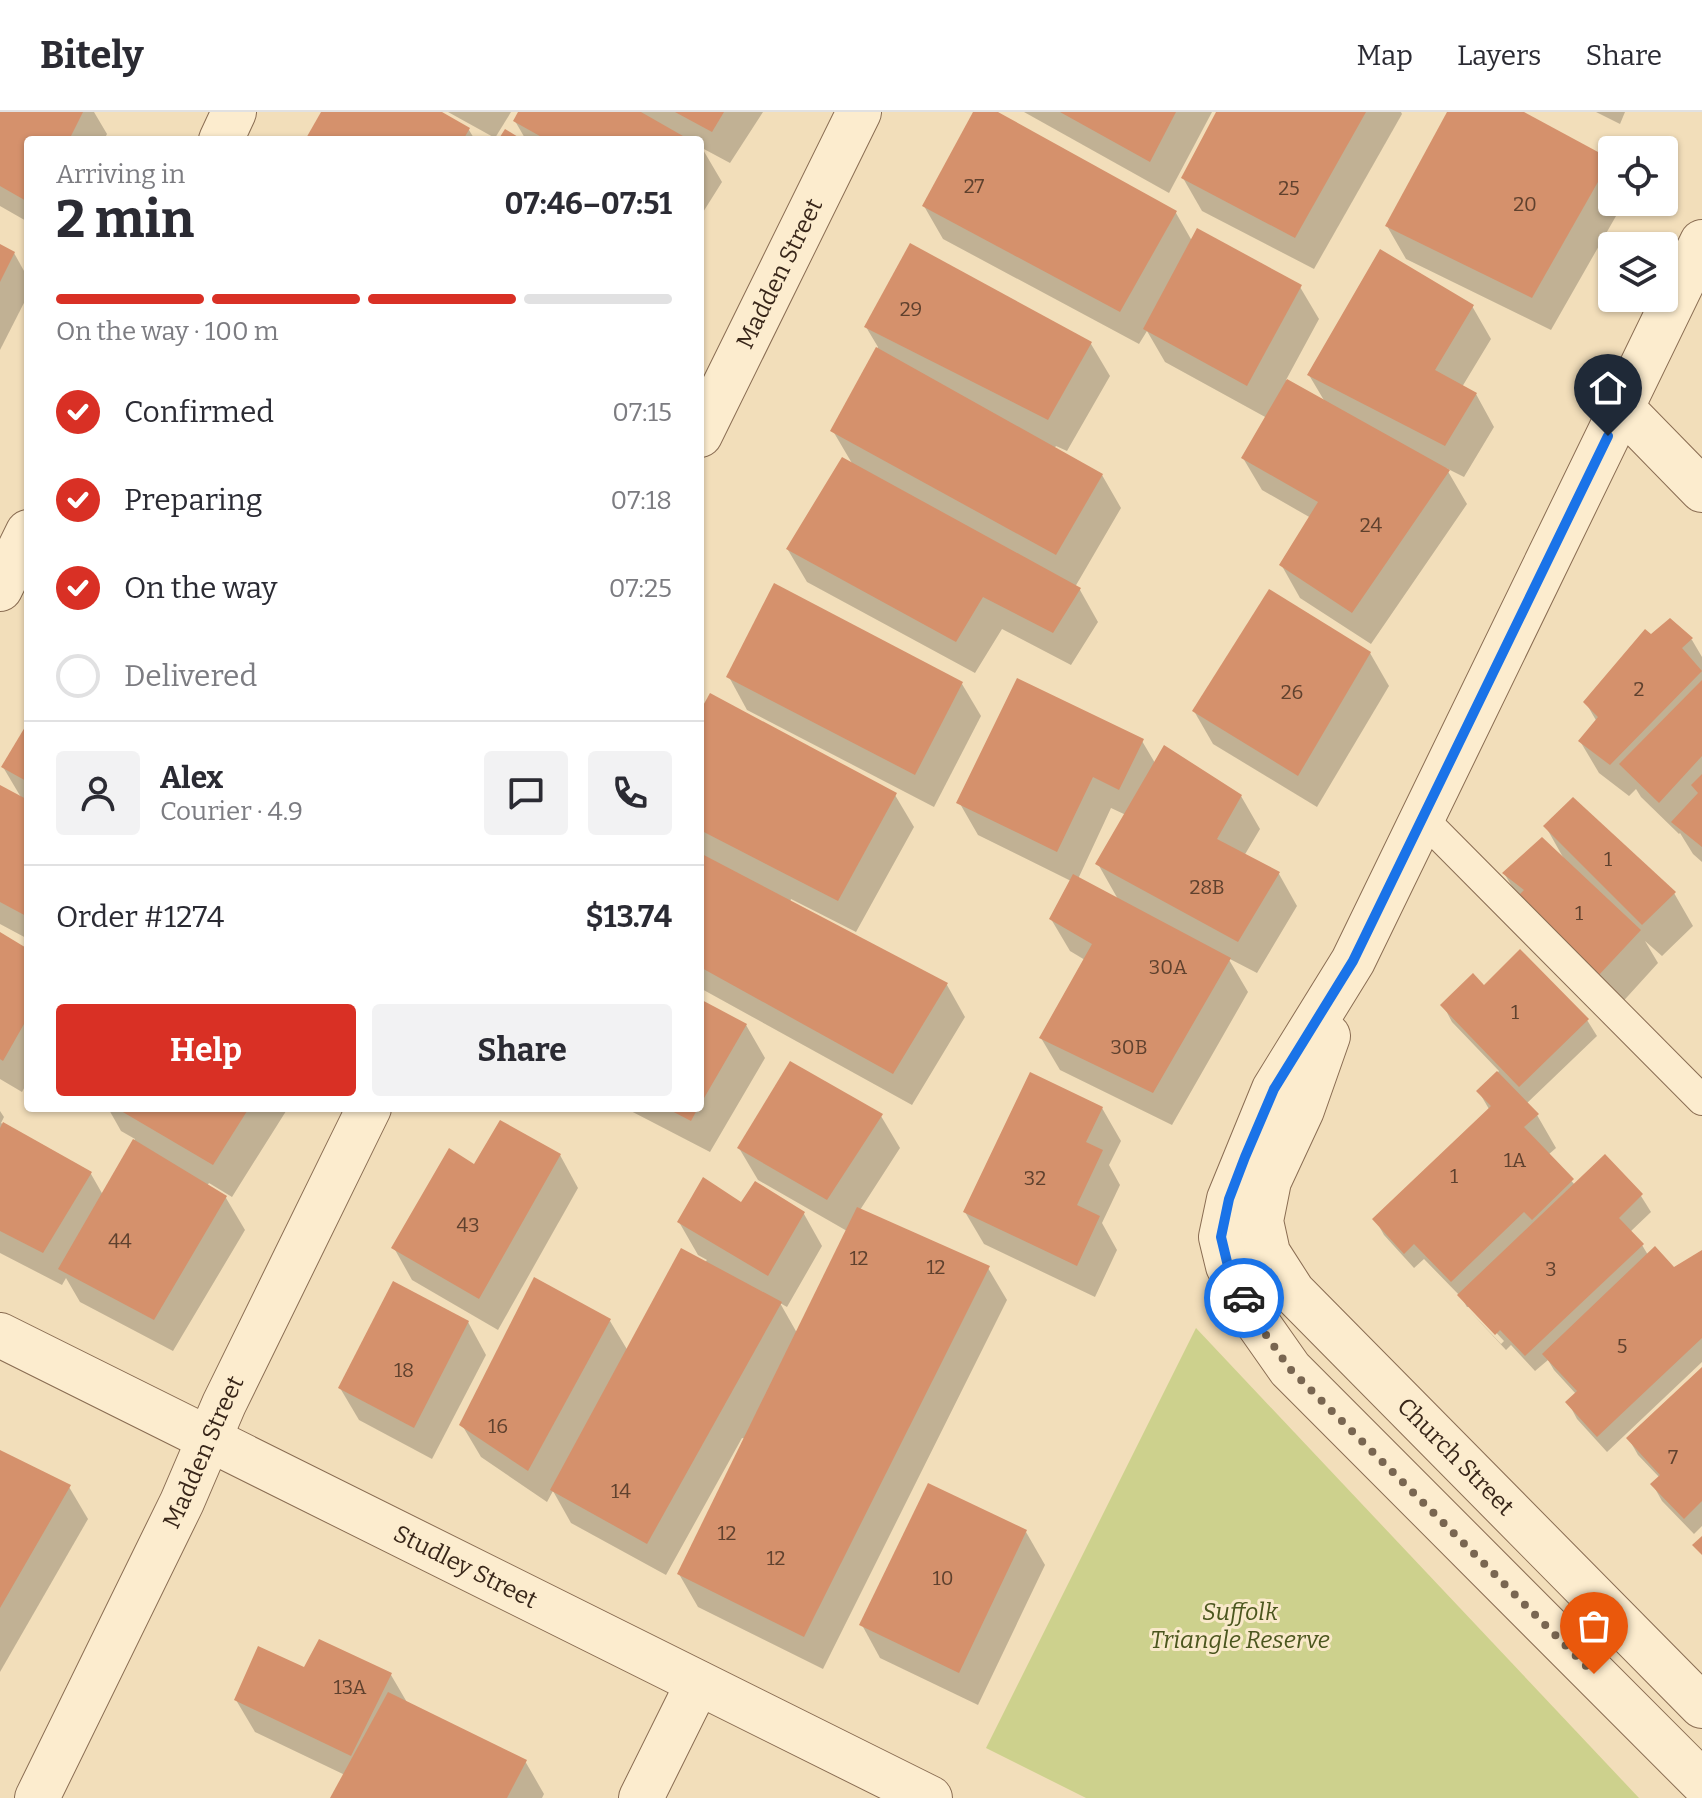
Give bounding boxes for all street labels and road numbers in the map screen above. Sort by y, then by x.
street label: Madden Street [731,194,828,353]
street label: Madden Street [157,1371,250,1533]
street label: Church Street [1391,1392,1520,1521]
street label: Studley Street [389,1519,542,1614]

